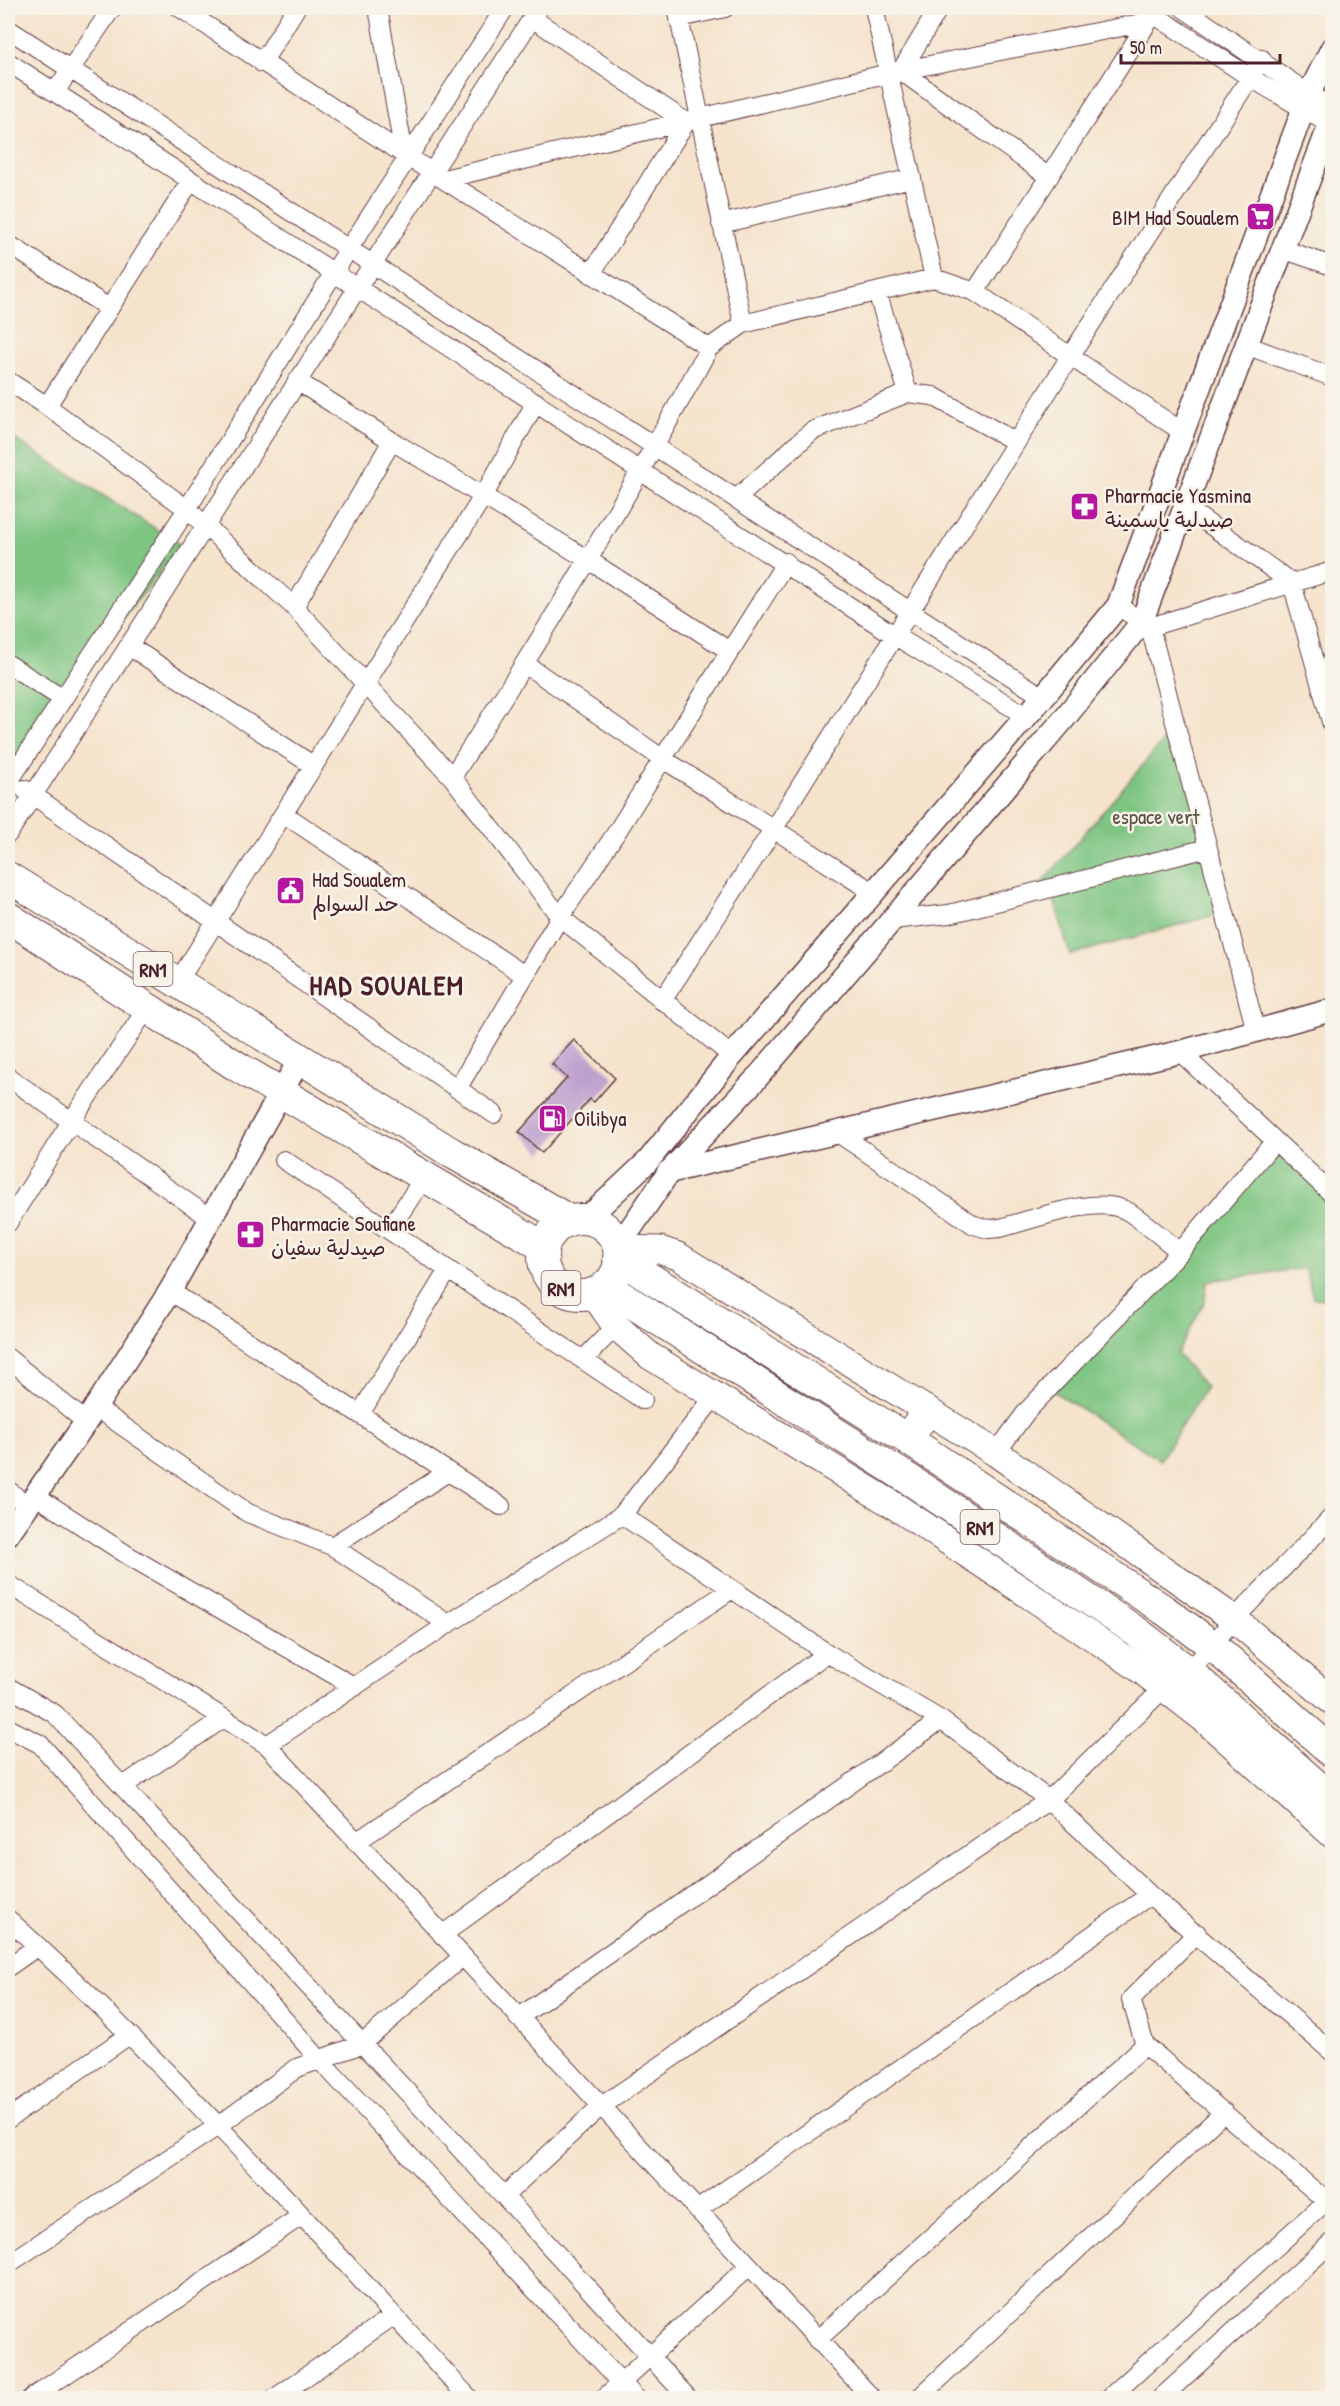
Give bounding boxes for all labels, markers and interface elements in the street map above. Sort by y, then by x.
scale bar [1121,27,1280,65]
text: 50 m [1130,35,1162,60]
supermarket icon: BIM Had Soualem [1244,201,1276,233]
place label: BIM Had Soualem [1112,203,1239,232]
place label: Pharmacie Yasmina صيدلية ياسمينة [1105,481,1251,534]
pharmacy icon: Pharmacie Yasmina صيدلية ياسمينة [1068,491,1100,523]
park label: espace vert [1112,802,1200,831]
place label: Had Soualem حد السوالم [312,865,406,920]
public building icon: Had Soualem حد السوالم [275,875,307,907]
road number: RN1 [134,952,172,986]
district label: HAD SOUALEM [310,967,464,1003]
fuel station icon: Oilibya [537,1102,569,1134]
place label: Oilibya [574,1104,626,1133]
place label: Pharmacie Soufiane صيدلية سفيان [271,1209,416,1262]
pharmacy icon: Pharmacie Soufiane صيدلية سفيان [234,1219,266,1251]
road number: RN1 [542,1271,580,1305]
road number: RN1 [960,1510,1000,1544]

